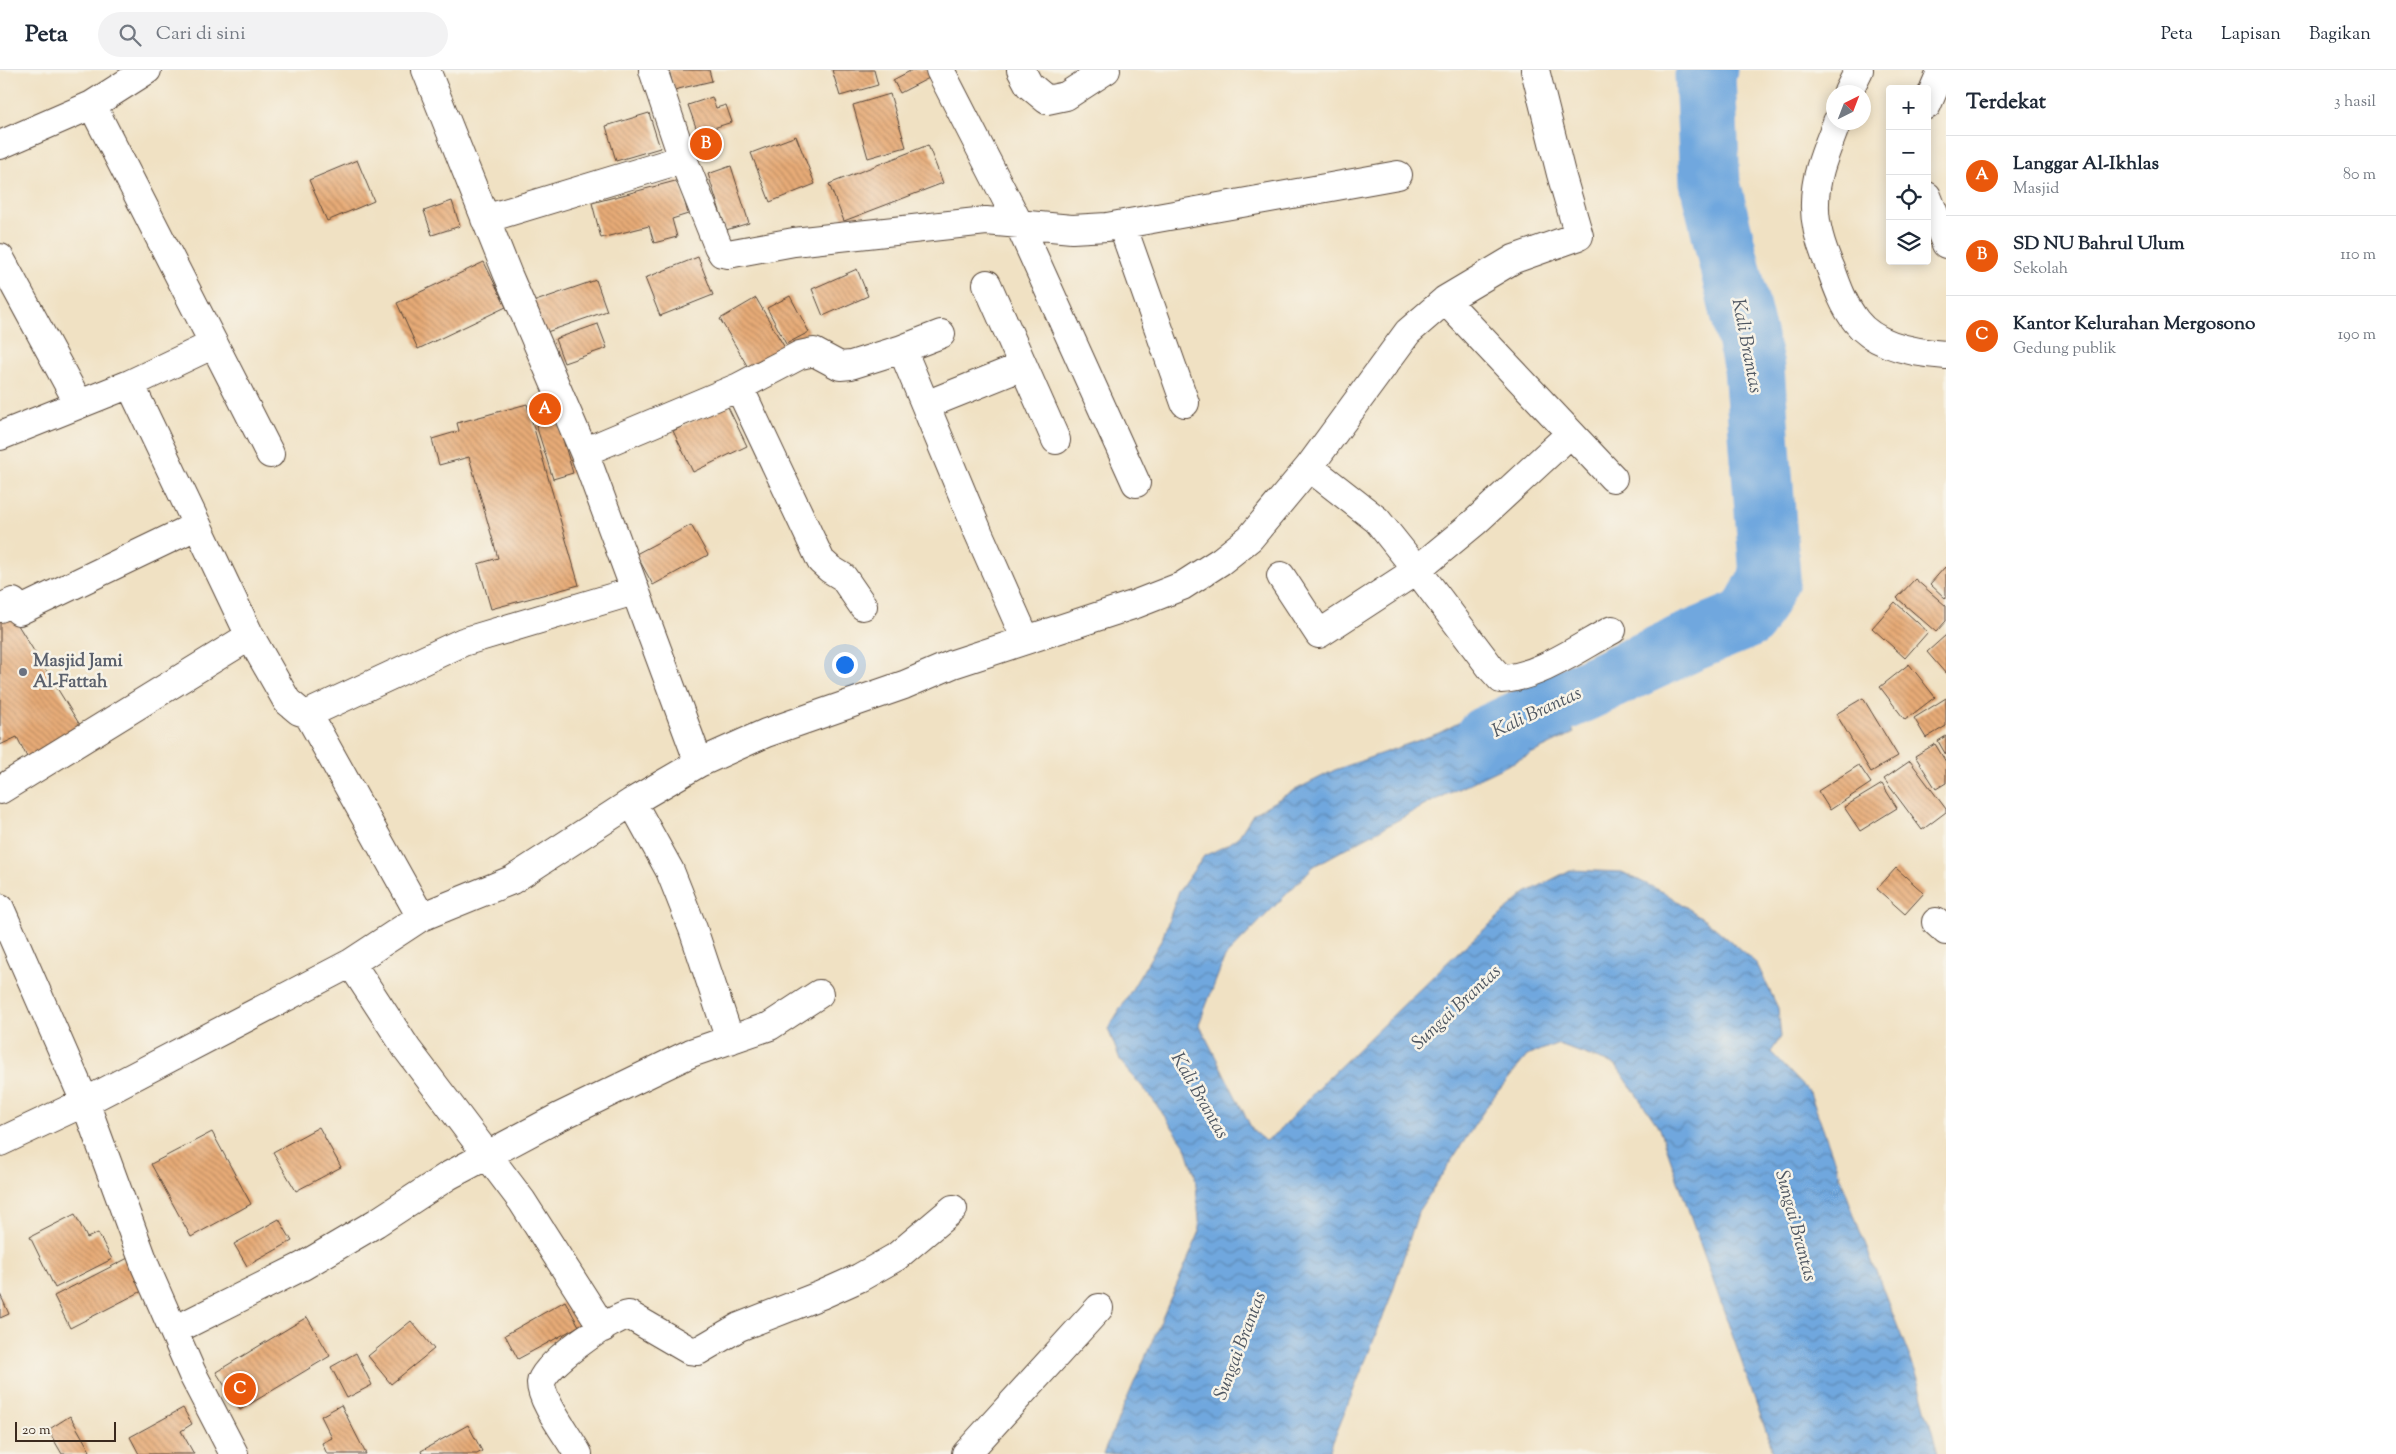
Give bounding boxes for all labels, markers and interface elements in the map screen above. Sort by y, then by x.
search box [98,12,448,57]
text: Peta [25,18,68,52]
icon: search [116,21,144,49]
text: Cari di sini [156,21,246,48]
text: Peta [2161,22,2193,48]
text: Lapisan [2221,22,2281,48]
text: Bagikan [2309,22,2371,48]
north arrow [1826,85,1871,130]
map controls [1886,85,1931,265]
button: + [1886,85,1931,130]
text: Terdekat [1966,88,2046,118]
text: 3 hasil [2334,91,2376,114]
pin: B [690,125,722,163]
button: − [1886,130,1931,175]
text: Langgar Al-Ikhlas [2013,151,2159,178]
text: A [1976,164,1989,187]
text: 80 m [2343,164,2376,187]
button: locate [1886,175,1931,220]
text: Masjid [2013,178,2059,201]
button: layers [1886,220,1931,265]
text: SD NU Bahrul Ulum [2013,231,2184,258]
text: B [1977,244,1987,267]
text: 110 m [2340,244,2376,267]
text: Sekolah [2013,258,2068,281]
water label: Kali Brantas [1724,296,1768,396]
text: Kantor Kelurahan Mergosono [2013,311,2255,338]
text: C [1976,324,1988,347]
text: 190 m [2338,324,2376,347]
text: Gedung publik [2013,338,2117,361]
pin: A [529,390,561,428]
place label: Masjid Jami Al-Fattah [33,649,123,696]
your location [832,652,858,678]
marker: Masjid Jami Al-Fattah [17,666,29,678]
water label: Kali Brantas [1488,680,1586,746]
water label: Sungai Brantas [1406,959,1508,1057]
water label: Kali Brantas [1163,1048,1235,1144]
water label: Sungai Brantas [1767,1167,1823,1285]
water label: Sungai Brantas [1208,1288,1274,1404]
pin: C [224,1370,256,1408]
scale bar [15,1419,116,1442]
text: 20 m [22,1421,51,1441]

